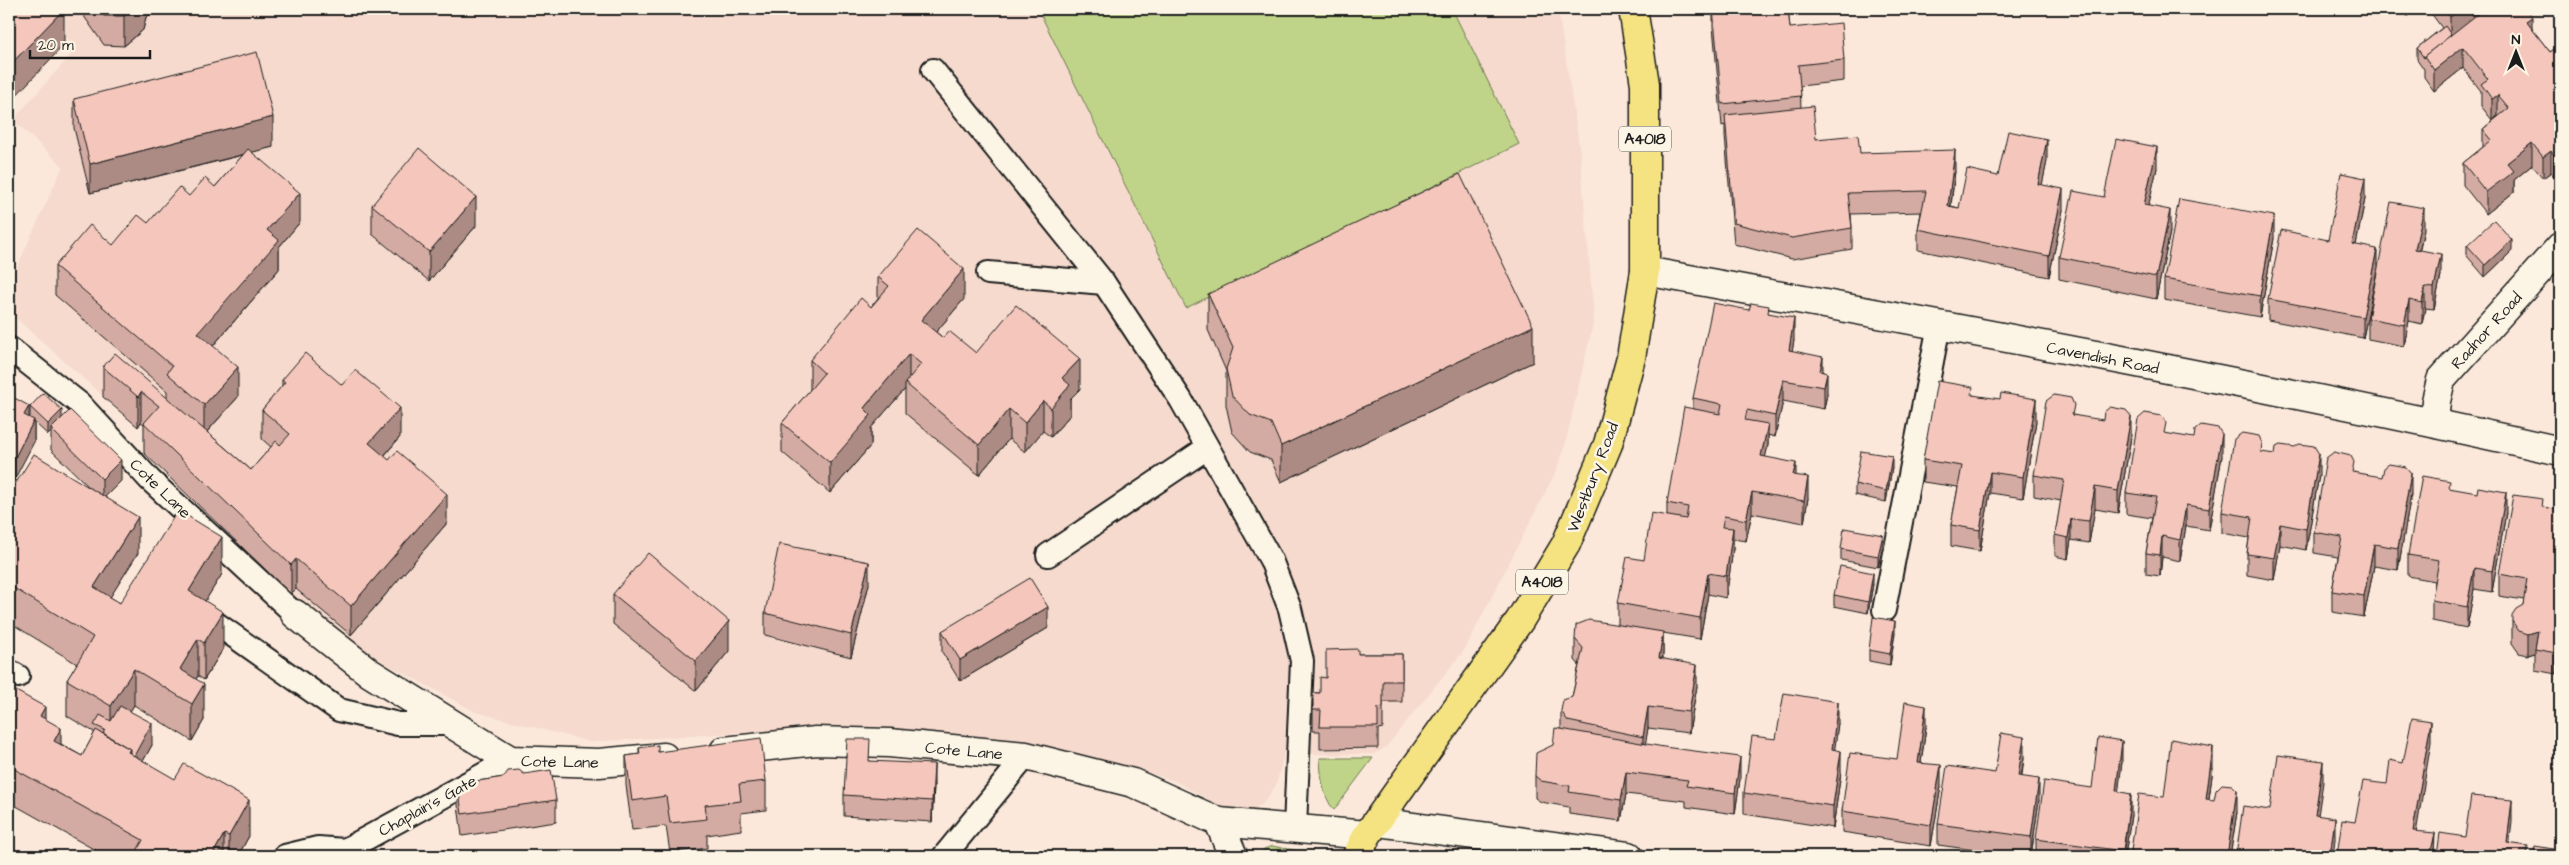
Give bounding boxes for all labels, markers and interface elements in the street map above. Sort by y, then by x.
scale bar [30,28,150,60]
north arrow [2492,28,2542,78]
text: N [2512,30,2521,50]
text: 20 m [38,35,74,56]
road number: A4018 [1619,126,1671,152]
street label: Radnor Road [2446,287,2527,374]
street label: Cavendish Road [2045,336,2161,380]
street label: Westbury Road [1562,419,1625,536]
street label: Cote Lane [125,454,196,524]
road number: A4018 [1516,570,1568,594]
street label: Cote Lane [924,737,1004,765]
street label: Cote Lane [521,750,599,774]
street label: Chaplain's Gate [375,770,481,842]

